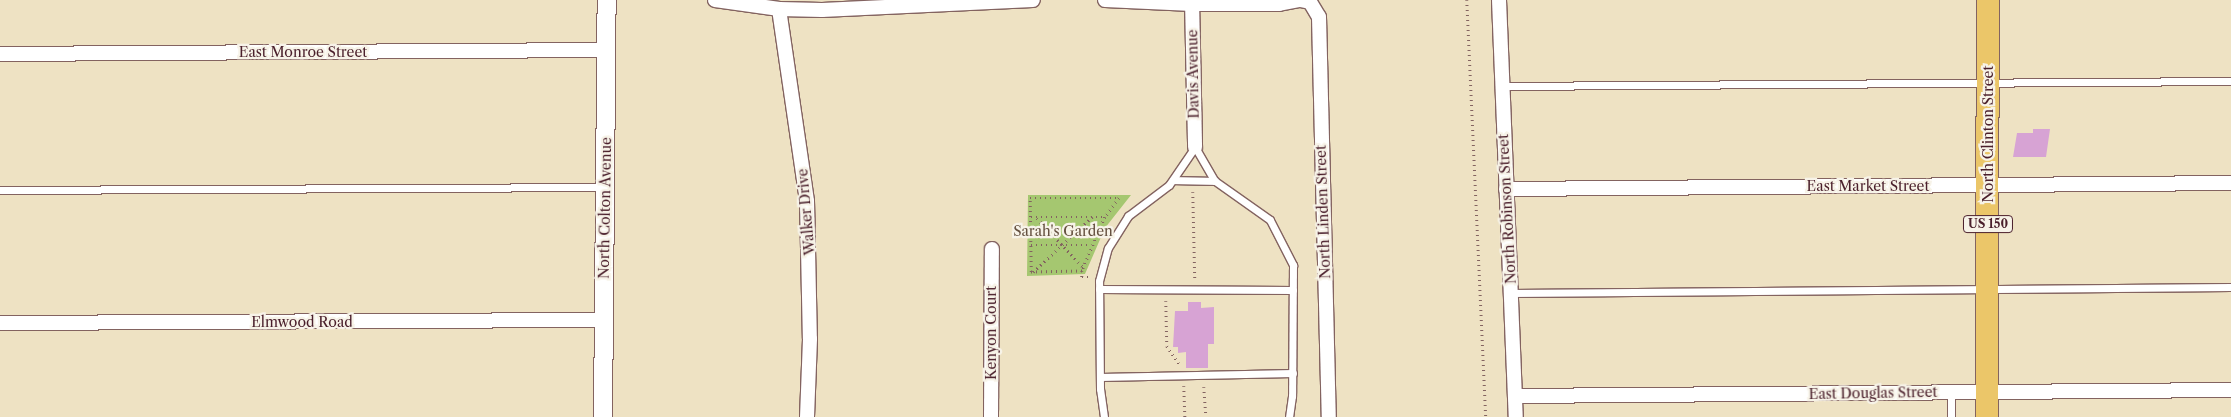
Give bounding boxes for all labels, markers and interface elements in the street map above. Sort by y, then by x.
street label: Davis Avenue [1184,29,1202,119]
street label: East Monroe Street [239,44,367,60]
street label: North Clinton Street [1980,66,1996,202]
street label: North Robinson Street [1495,134,1519,284]
street label: North Colton Avenue [595,137,615,279]
street label: North Linden Street [1312,145,1334,279]
street label: Walker Drive [794,168,818,256]
street label: East Market Street [1807,178,1929,194]
road number: US 150 [1962,214,2014,233]
park label: Sarah's Garden [1013,223,1113,239]
street label: Kenyon Court [983,286,999,380]
street label: Elmwood Road [251,314,353,330]
street label: East Douglas Street [1809,383,1937,403]

